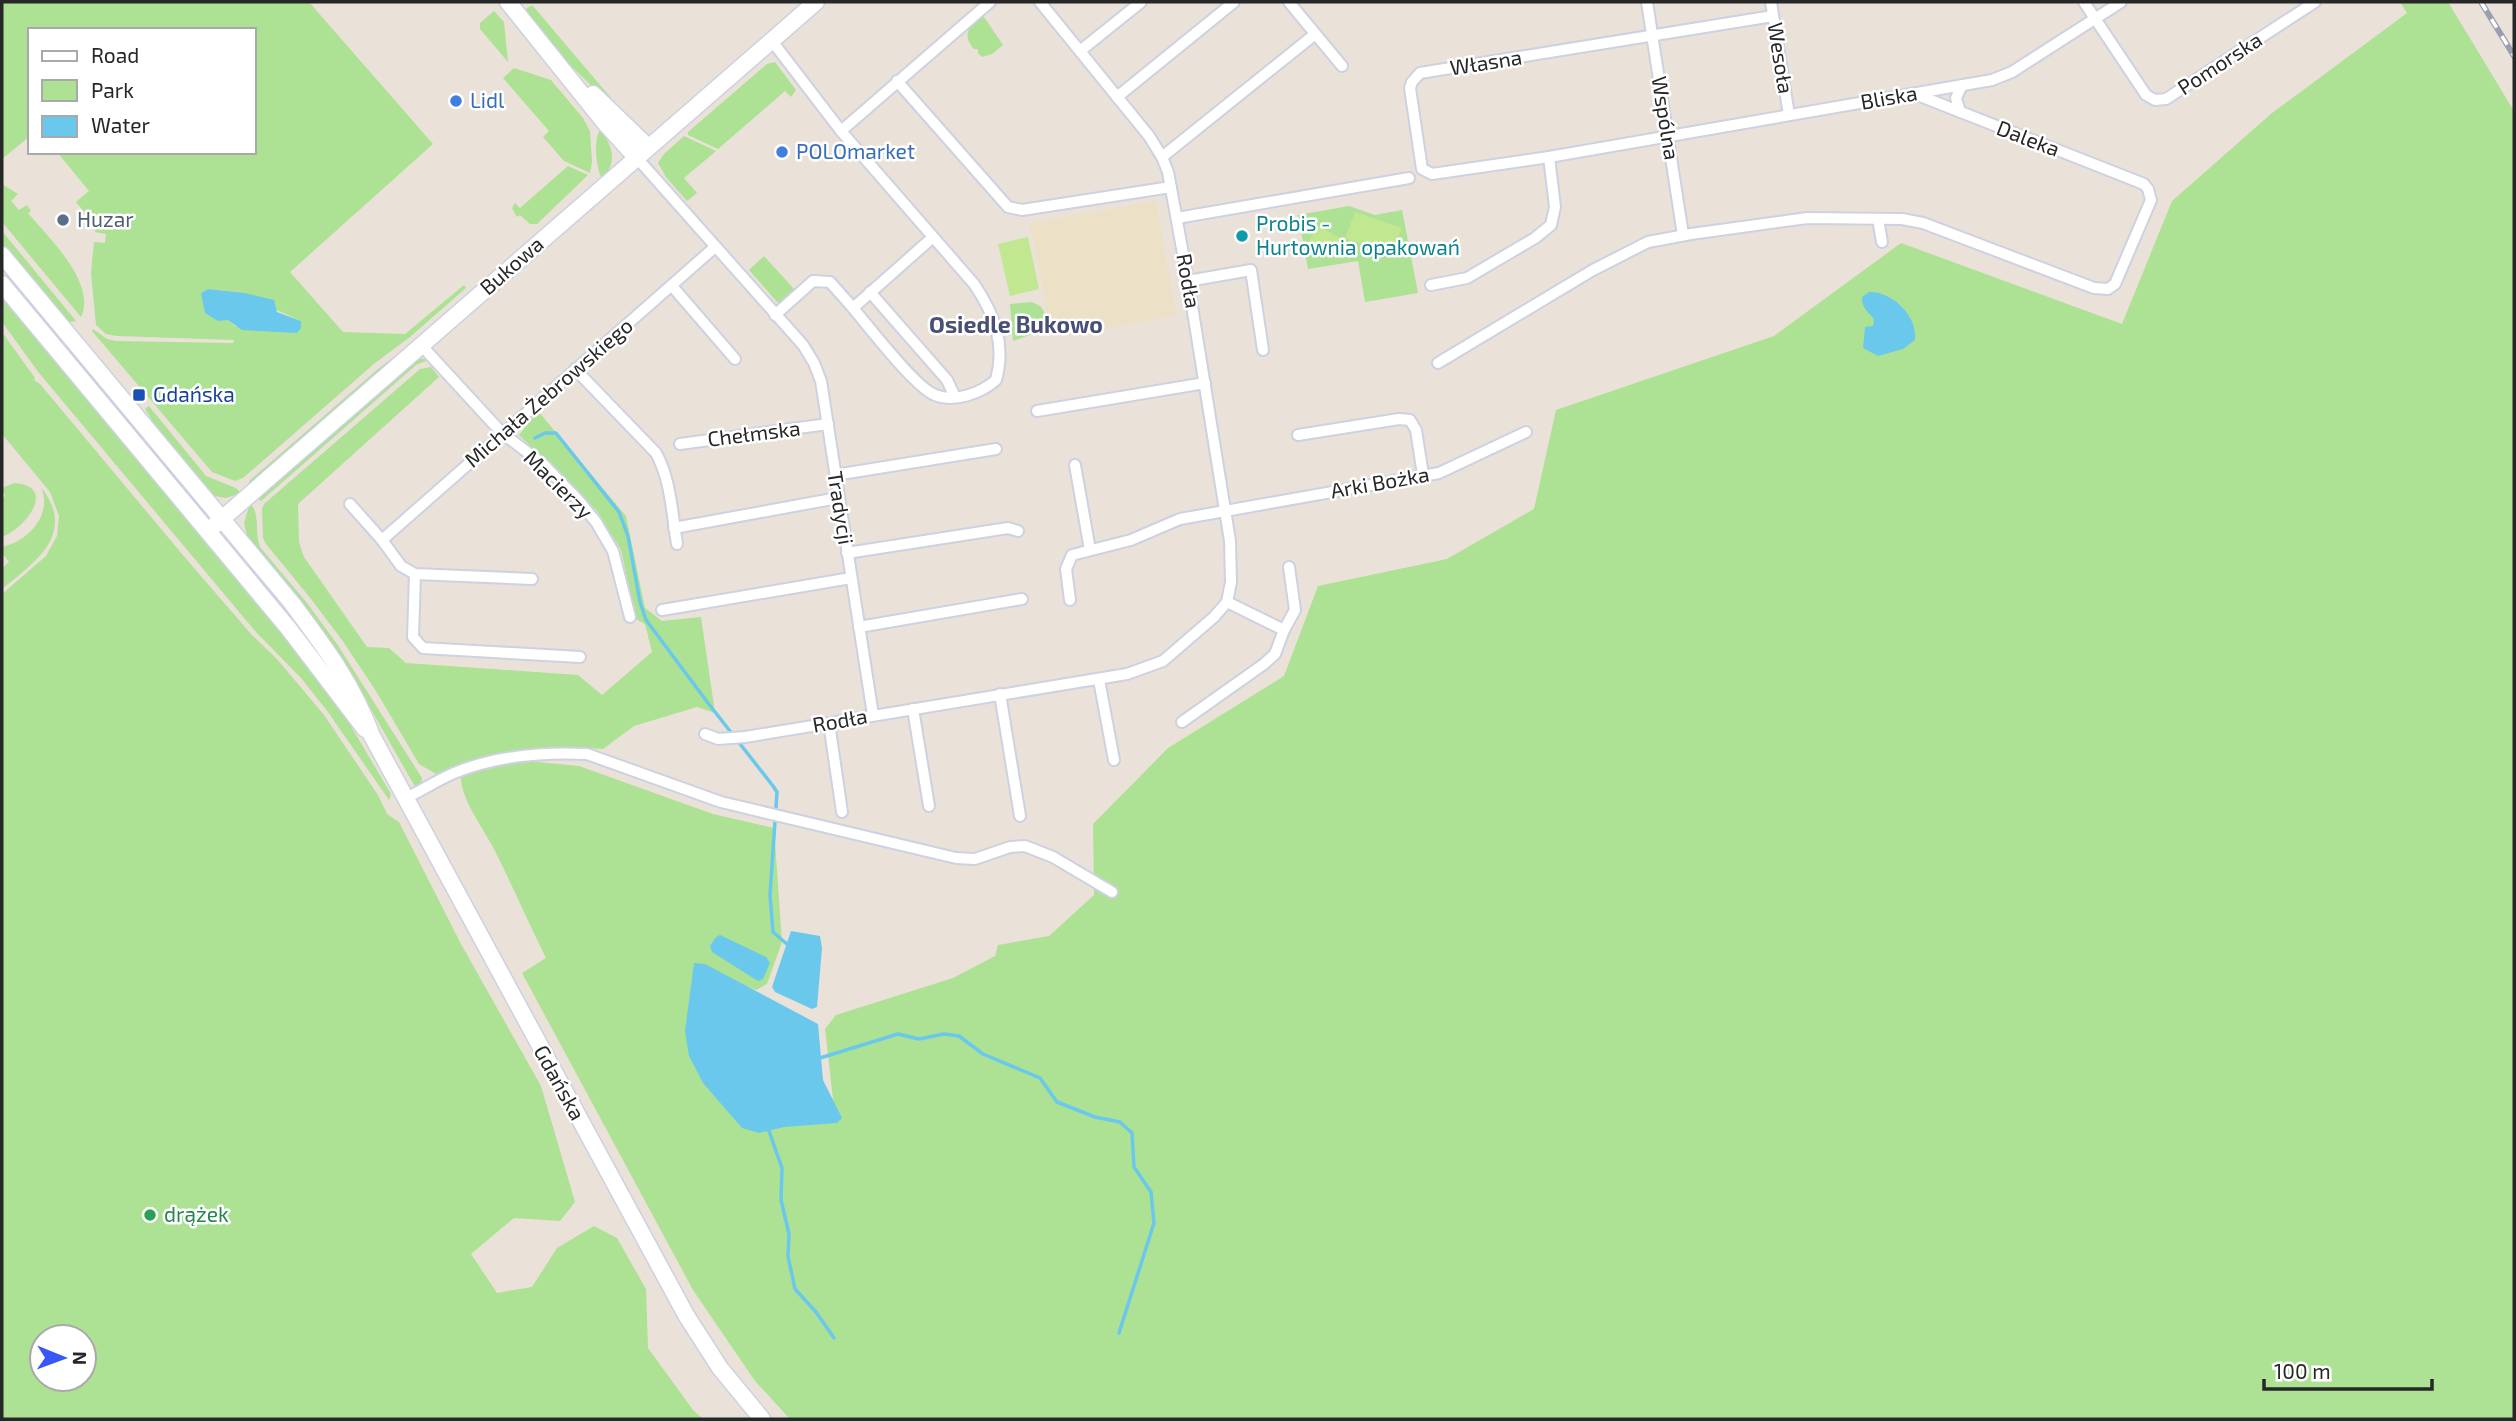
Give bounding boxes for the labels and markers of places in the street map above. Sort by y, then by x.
place label: Lidl [470,87,505,112]
marker: Lidl [448,93,464,109]
place label: POLOmarket [796,138,915,163]
marker: POLOmarket [774,144,790,160]
place label: Huzar [77,206,134,231]
place label: Probis - Hurtownia opakowań [1256,210,1460,259]
marker: Huzar [55,212,71,228]
marker: Probis - Hurtownia opakowań [1234,228,1250,244]
place label: Gdańska [153,381,235,406]
marker: Gdańska [131,387,147,403]
place label: drążek [164,1201,229,1226]
marker: drążek [142,1207,158,1223]

